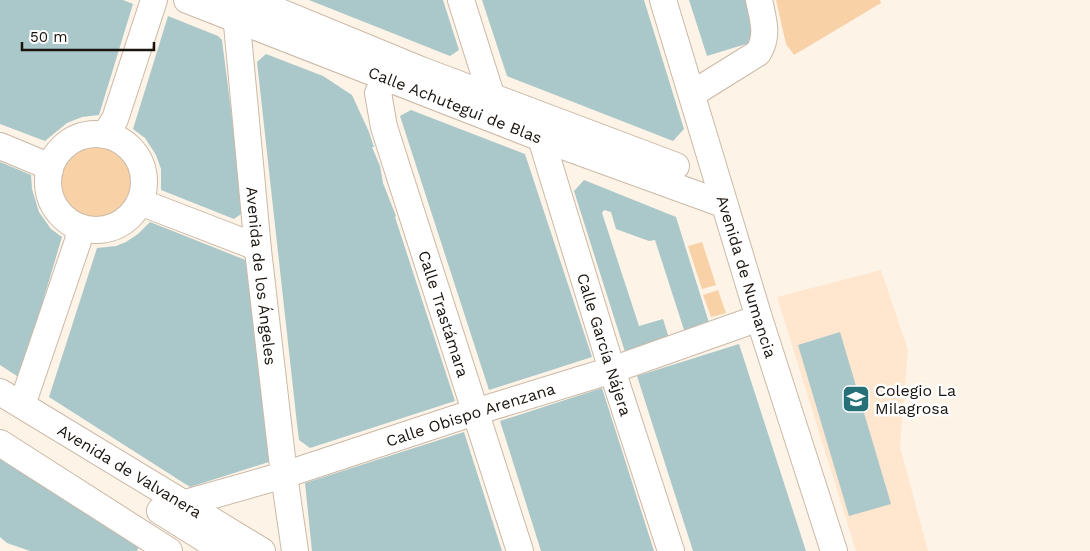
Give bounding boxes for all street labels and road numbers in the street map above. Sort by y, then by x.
street label: Calle Achutegui de Blas [366,63,545,147]
street label: Avenida de los Ángeles [242,186,280,366]
street label: Avenida de Numancia [713,193,780,360]
street label: Calle Trastámara [414,248,473,380]
street label: Calle García Nájera [573,271,635,418]
street label: Calle Obispo Arenzana [384,379,557,451]
street label: Avenida de Valvanera [54,420,205,522]

